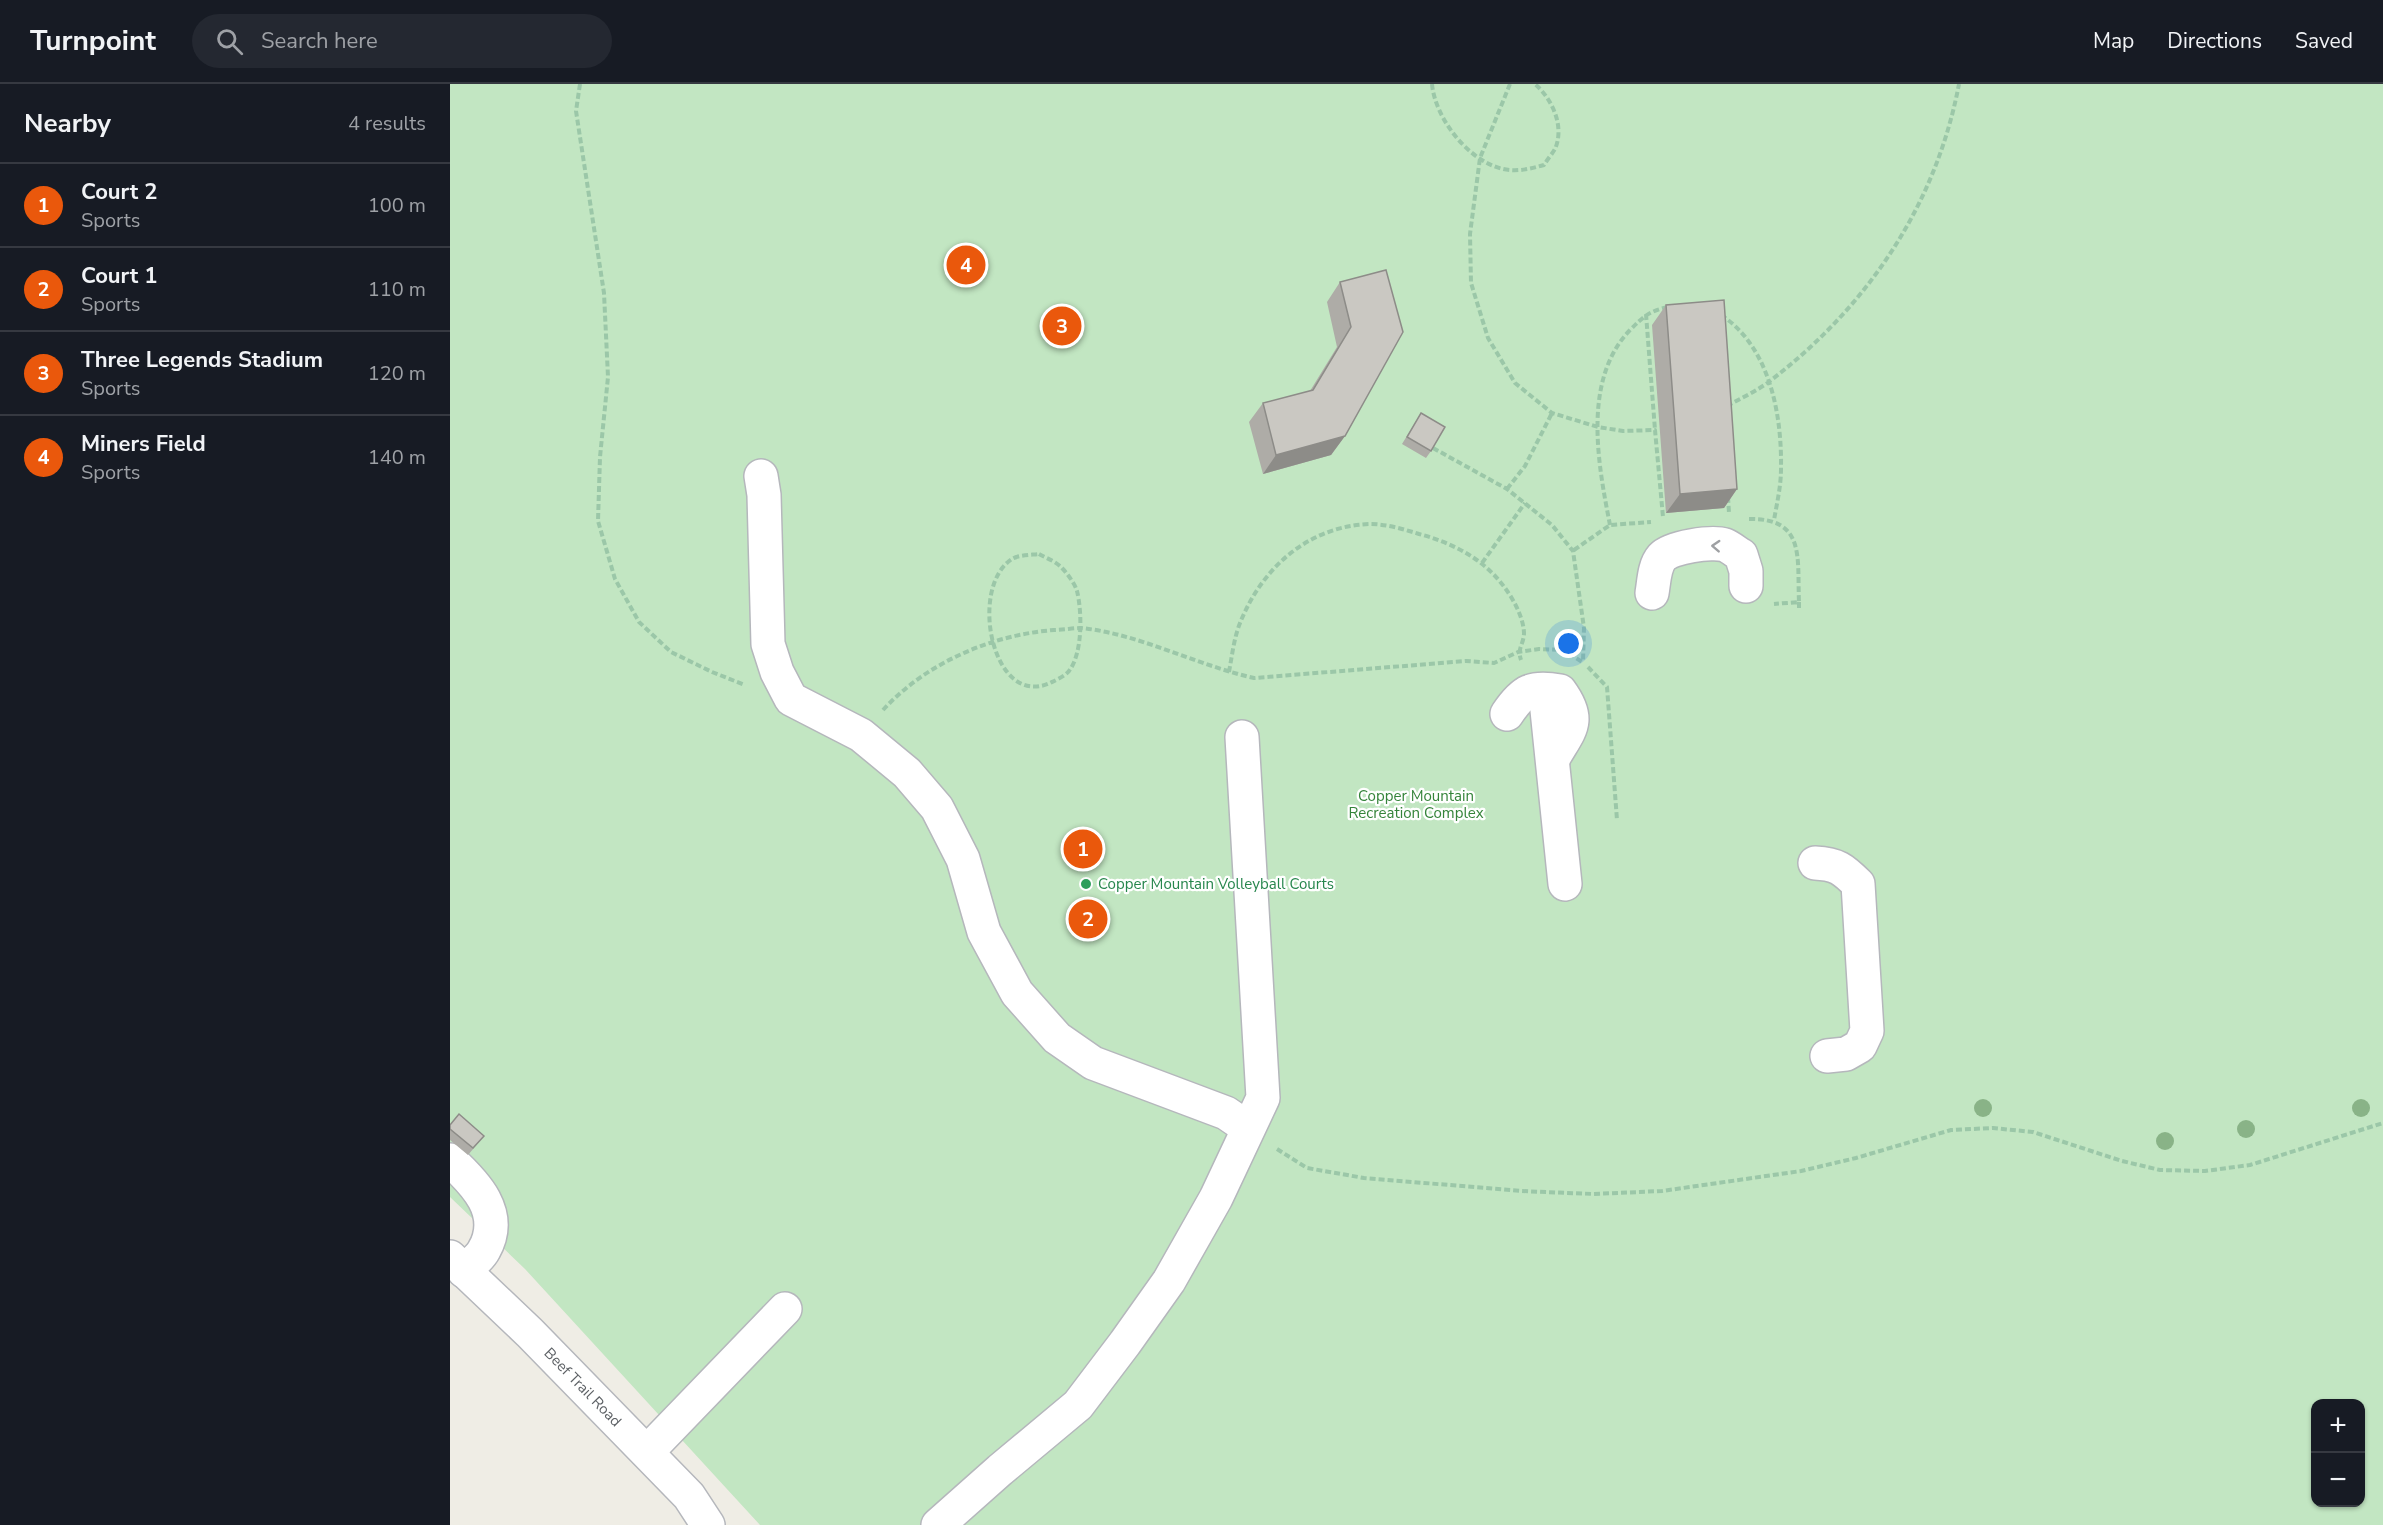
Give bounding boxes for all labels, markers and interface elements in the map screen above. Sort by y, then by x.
search box [192,14,612,68]
text: Turnpoint [30,22,156,60]
icon: search [213,25,246,58]
text: Search here [261,26,378,56]
text: Map [2093,27,2134,55]
text: Directions [2167,27,2262,55]
text: Saved [2295,27,2353,55]
text: Nearby [24,106,111,141]
text: 4 results [348,110,426,137]
text: Court 2 [81,177,157,207]
text: 1 [38,192,50,219]
text: 100 m [368,192,426,219]
text: Sports [81,207,140,234]
pin: 4 [946,242,986,288]
text: Court 1 [81,261,157,291]
text: 2 [38,276,50,303]
text: 110 m [368,276,426,303]
text: Sports [81,291,140,318]
pin: 3 [1042,304,1082,348]
text: Three Legends Stadium [81,345,323,375]
text: 3 [38,360,50,387]
text: 120 m [368,360,426,387]
text: Sports [81,375,140,402]
text: Miners Field [81,429,206,459]
text: 4 [38,444,50,471]
text: 140 m [368,444,426,471]
text: Sports [81,459,140,486]
one-way arrow [1712,540,1721,553]
your location [1554,629,1583,658]
park label: Copper Mountain Recreation Complex [1348,786,1484,823]
pin: 1 [1064,826,1102,872]
place label: Copper Mountain Volleyball Courts [1098,874,1334,894]
marker: Copper Mountain Volleyball Courts [1079,877,1093,891]
pin: 2 [1068,896,1108,942]
street label: Beef Trail Road [540,1343,626,1431]
map controls [2311,1399,2365,1507]
button: + [2311,1399,2365,1453]
button: − [2311,1453,2365,1507]

